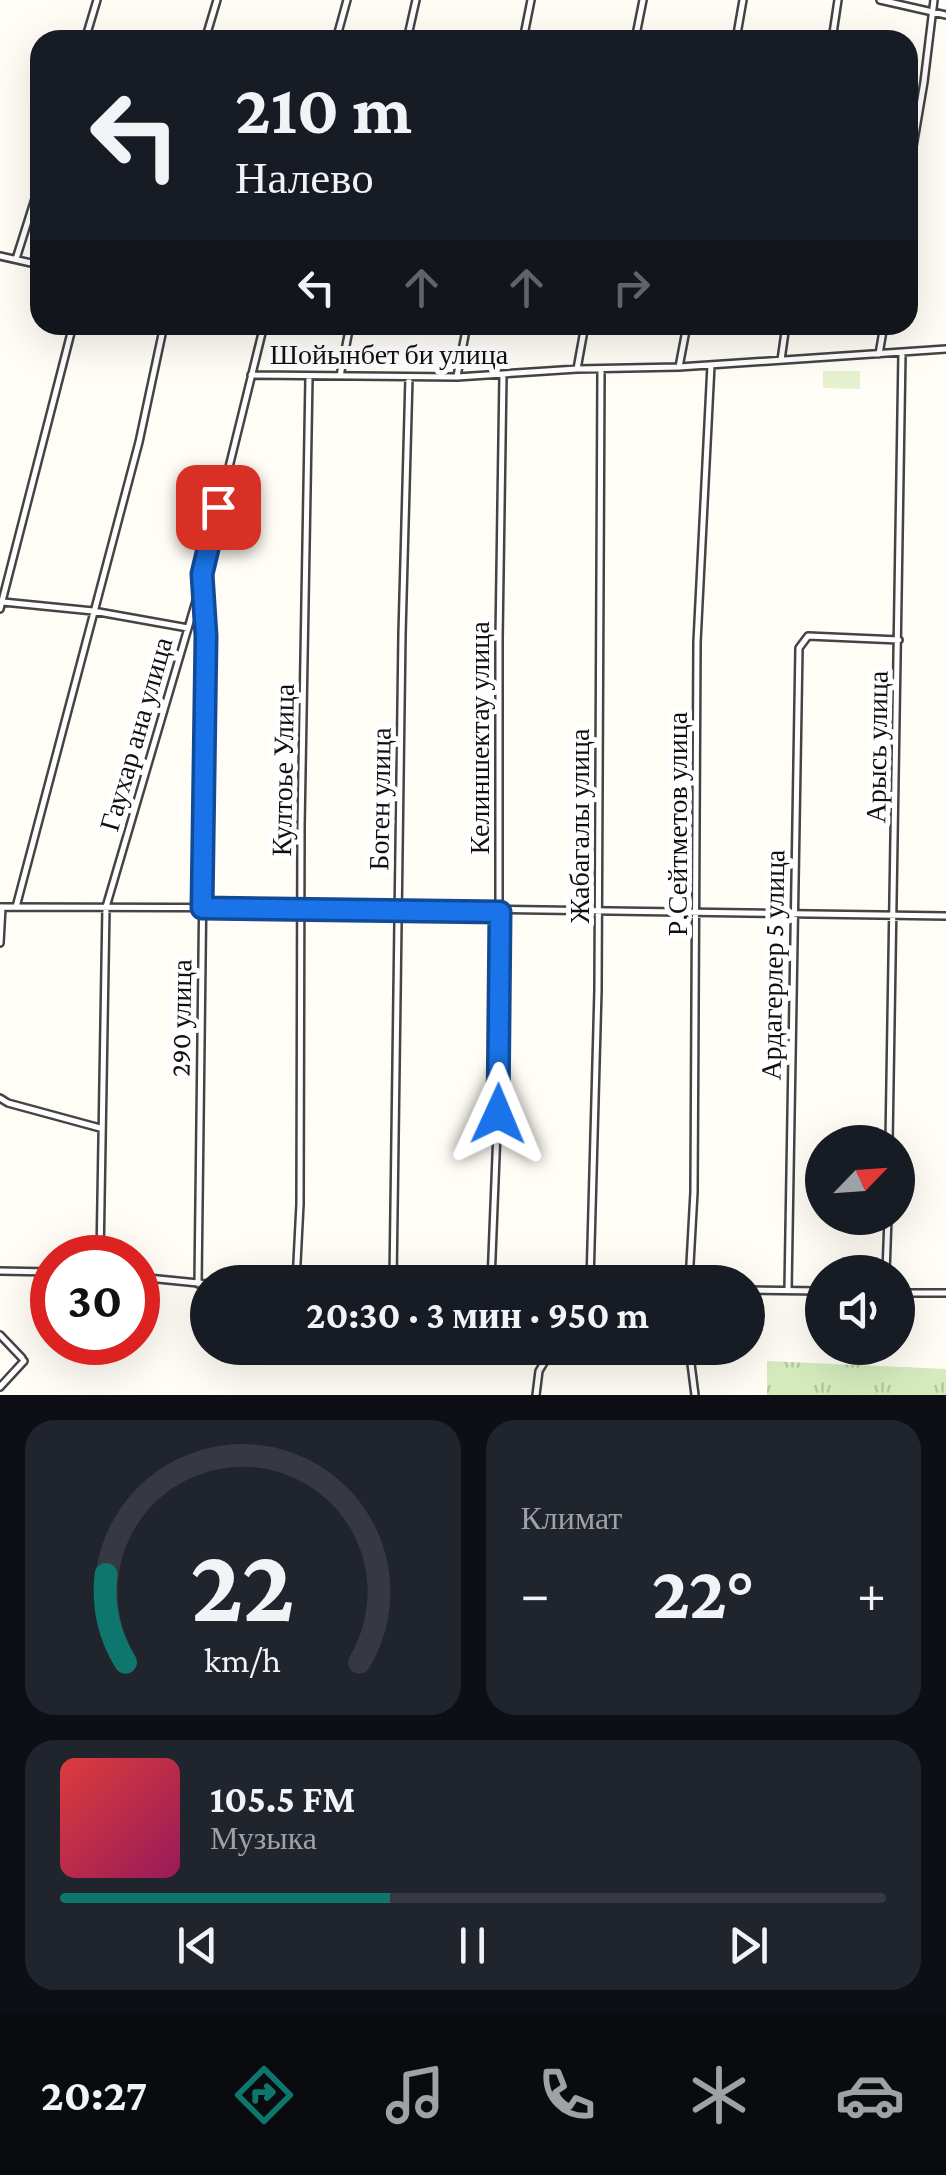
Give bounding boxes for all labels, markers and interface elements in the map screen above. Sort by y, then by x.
icon: left [70,70,200,200]
text: 210 m [235,70,412,148]
text: Налево [235,153,374,203]
icon: left [289,260,344,315]
icon: ahead [394,260,449,315]
icon: ahead [499,260,554,315]
icon: right [604,260,659,315]
street label: Шойынбет би улица [270,339,509,370]
pin [176,465,261,550]
icon: arrive [191,480,246,535]
street label: Келиншектау улица [464,621,495,855]
street label: Гаухар ана улица [94,633,179,834]
street label: Арысь улица [860,670,894,824]
street label: Култоье Улица [266,683,300,857]
street label: Р.Сейтметов улица [662,711,693,936]
street label: Боген улица [363,727,397,871]
street label: Жабагалы улица [564,728,595,923]
street label: Ардагерлер 5 улица [755,849,791,1081]
street label: 290 улица [164,958,198,1077]
position arrow [446,1062,550,1166]
north arrow [805,1125,915,1235]
map controls [805,1125,915,1365]
speed limit sign: 30 [30,1235,160,1365]
button: sound [805,1255,915,1365]
text: 20:30 · 3 мин · 950 m [306,1294,649,1336]
text: Климат [521,1500,622,1536]
text: 22 [190,1527,295,1642]
text: 22° [652,1551,755,1634]
text: − [521,1563,550,1624]
text: + [857,1563,886,1624]
text: km/h [204,1640,281,1680]
text: 105.5 FM [210,1778,355,1820]
text: Музыка [210,1820,317,1856]
icon: previous [170,1918,225,1973]
icon: pause [445,1918,500,1973]
icon: next [721,1918,776,1973]
icon: directions [229,2060,299,2130]
icon: music [380,2060,450,2130]
icon: phone [532,2060,602,2130]
icon: climate [684,2060,754,2130]
icon: car [835,2060,905,2130]
text: 20:27 [41,2070,147,2120]

